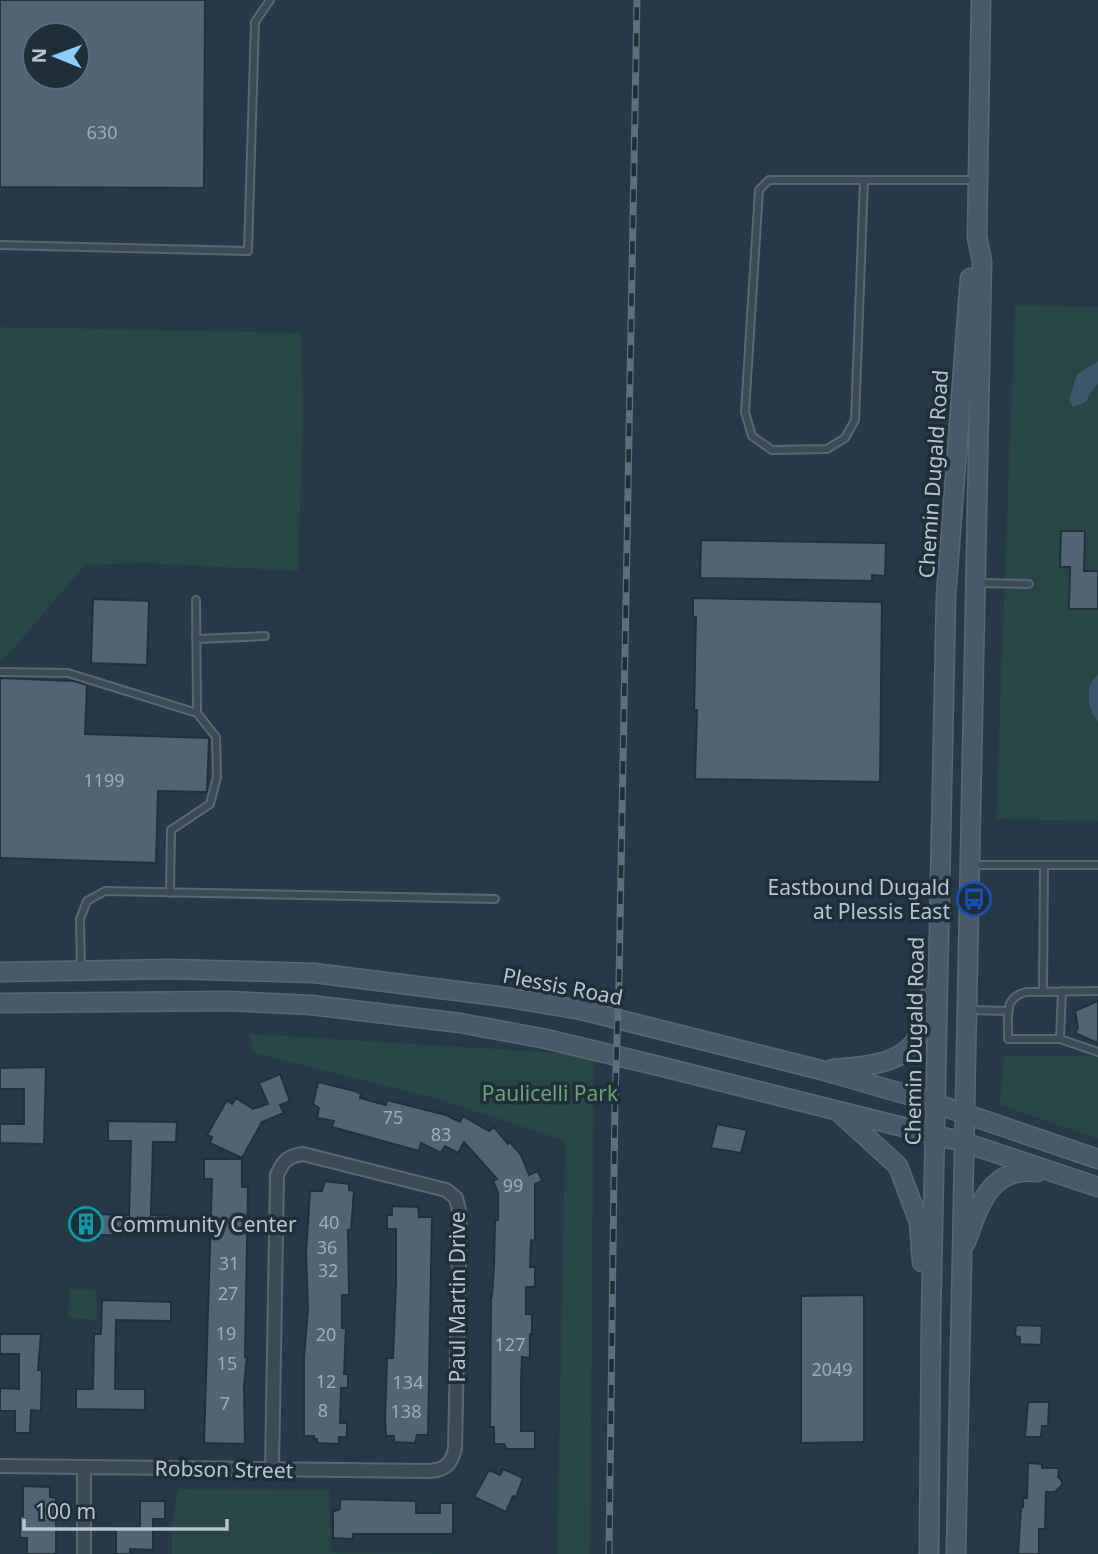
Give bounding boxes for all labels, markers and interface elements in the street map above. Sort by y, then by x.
north arrow [21,21,91,91]
text: N [26,48,52,64]
house number: 630 [87,120,117,144]
street label: Chemin Dugald Road [912,369,954,579]
house number: 1199 [83,768,125,792]
place label: Eastbound Dugald at Plessis East [768,873,950,925]
bus stop icon: Eastbound Dugald at Plessis East [955,880,993,918]
street label: Chemin Dugald Road [898,936,930,1146]
street label: Plessis Road [501,961,625,1011]
park label: Paulicelli Park [482,1079,619,1107]
house number: 75 [383,1105,403,1129]
house number: 83 [431,1122,451,1146]
house number: 99 [503,1173,523,1197]
building icon: Community Center [67,1205,105,1243]
place label: Community Center [110,1210,297,1238]
house number: 40 [319,1210,339,1234]
street label: Paul Martin Drive [443,1211,471,1383]
house number: 36 [317,1235,337,1259]
house number: 31 [219,1251,239,1275]
house number: 32 [318,1258,338,1282]
house number: 27 [218,1281,238,1305]
house number: 19 [216,1321,236,1345]
house number: 20 [316,1322,336,1346]
house number: 127 [495,1332,525,1356]
house number: 15 [217,1351,237,1375]
house number: 2049 [811,1357,853,1381]
house number: 12 [316,1369,336,1393]
house number: 134 [393,1370,423,1394]
house number: 7 [220,1391,230,1415]
house number: 8 [318,1398,328,1422]
house number: 138 [391,1399,421,1423]
street label: Robson Street [155,1454,294,1484]
scale bar [24,1488,228,1532]
text: 100 m [35,1497,96,1525]

